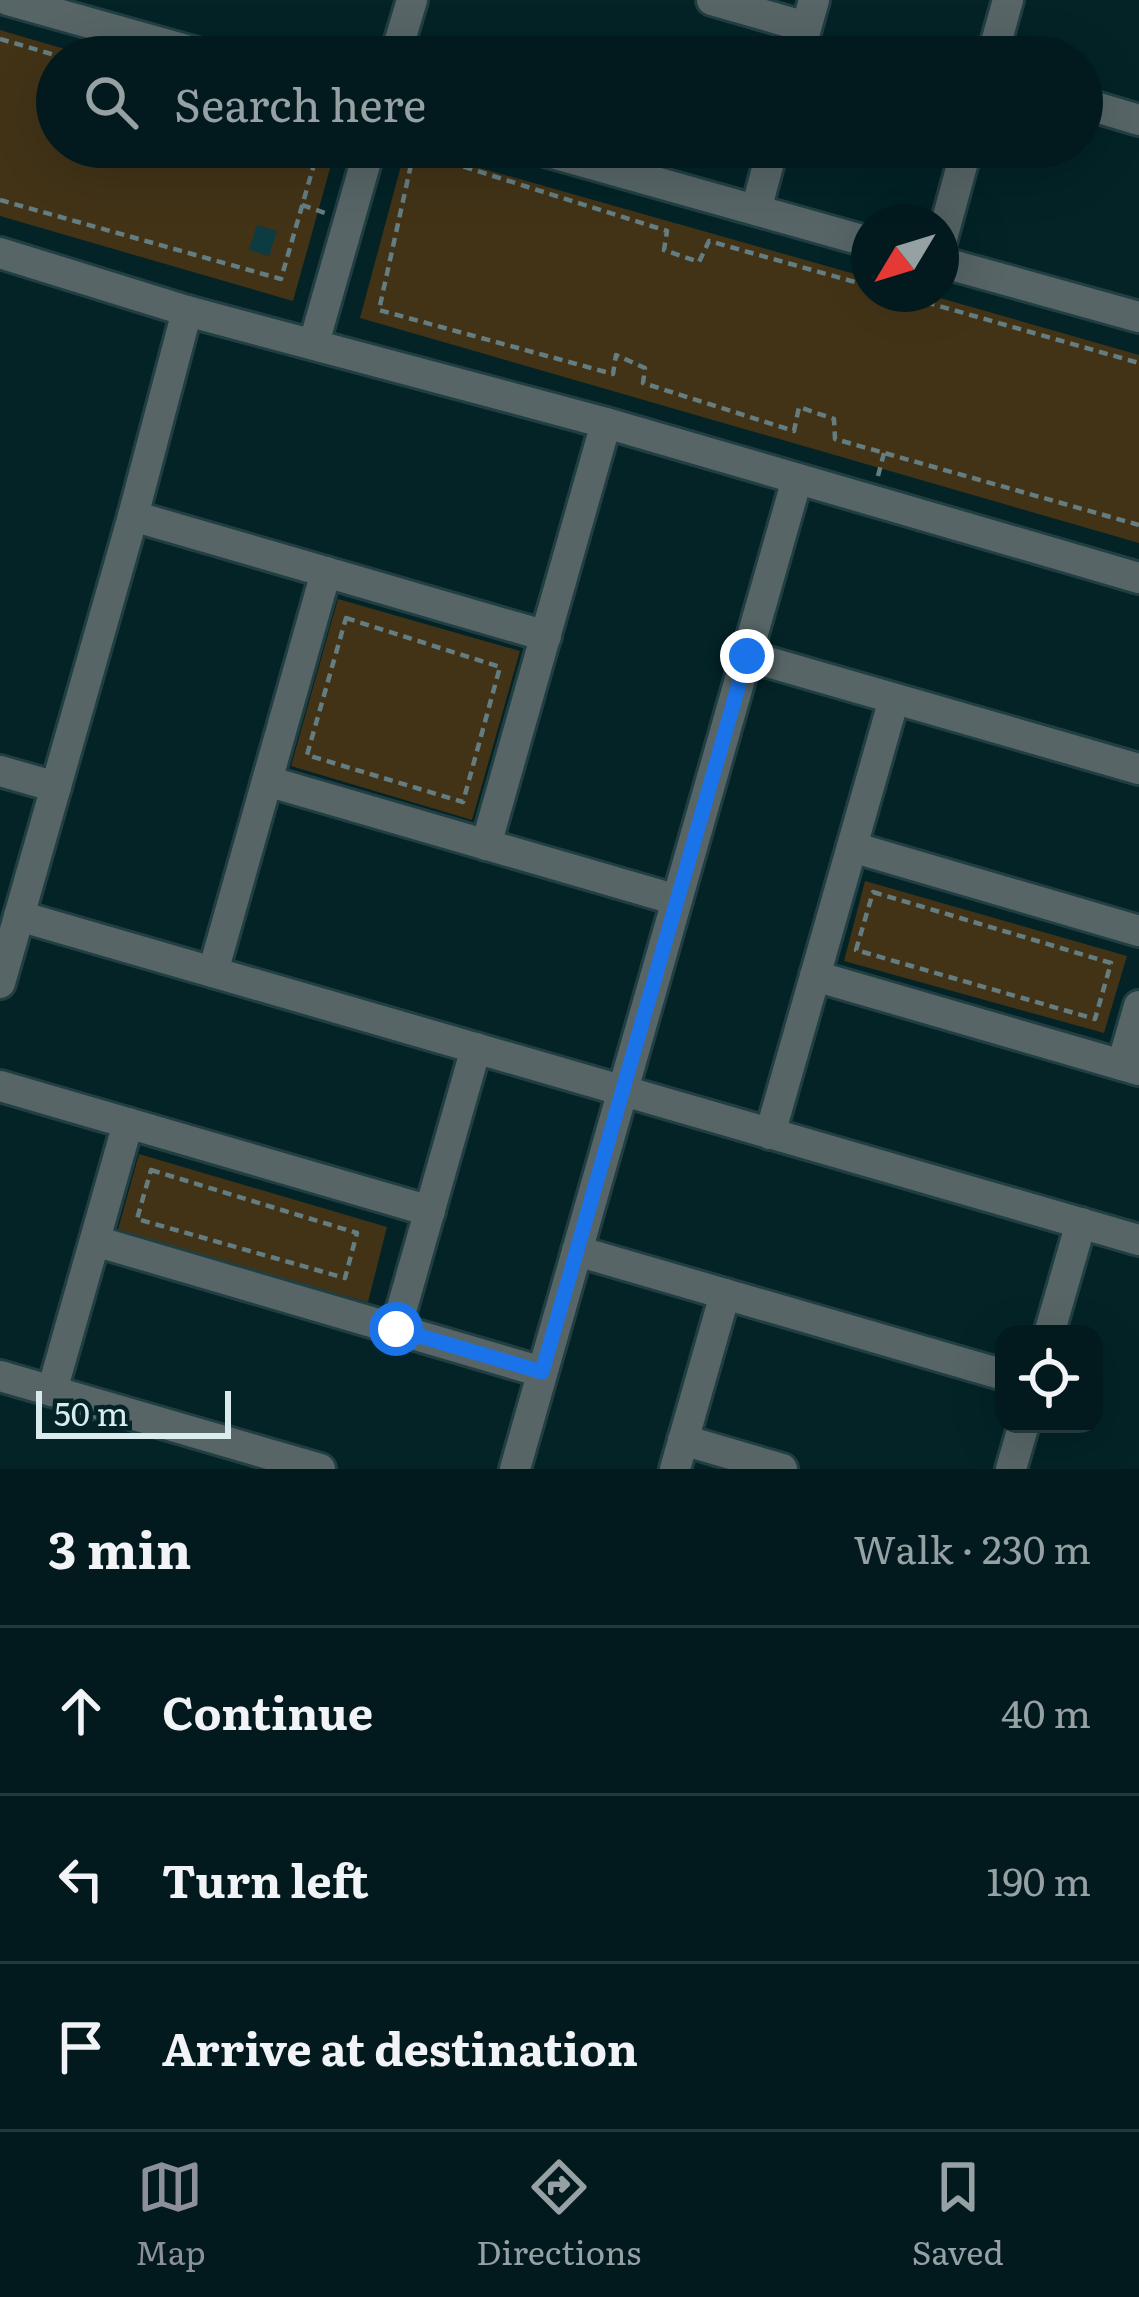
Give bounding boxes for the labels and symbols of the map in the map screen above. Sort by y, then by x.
north arrow [851,204,959,312]
route end [720,629,774,683]
route start [369,1302,423,1356]
scale bar [36,1385,231,1438]

